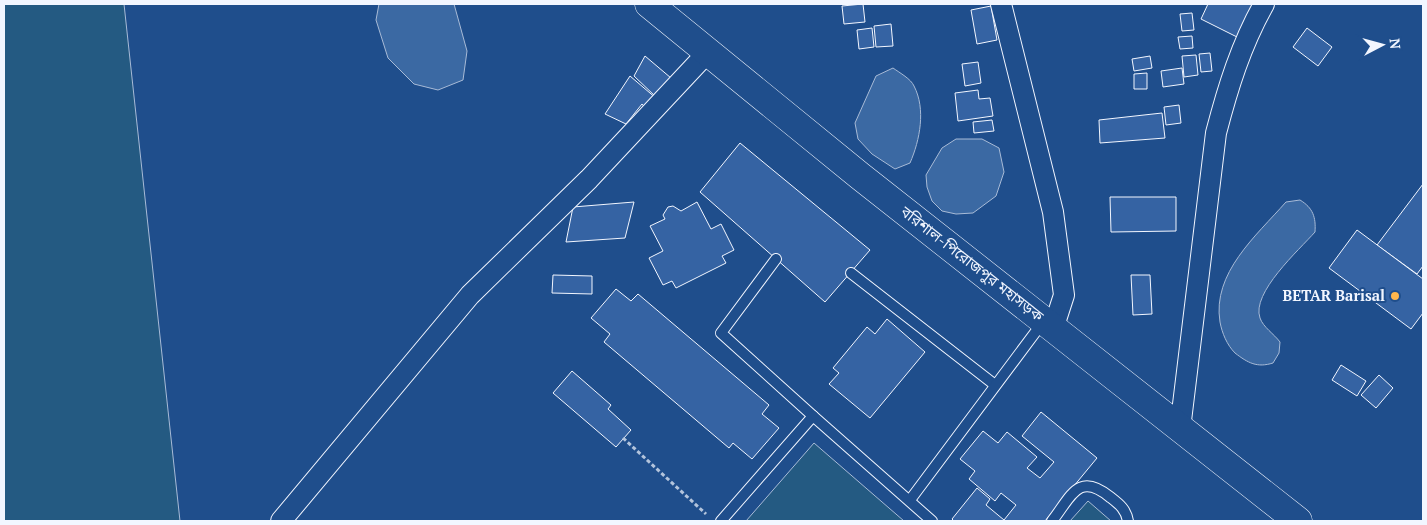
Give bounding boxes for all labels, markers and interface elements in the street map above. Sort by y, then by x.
north arrow [1357,20,1407,70]
text: N [1385,37,1405,50]
street label: বরিশাল-পিরোজপুর মহাসড়ক [896,201,1049,326]
place label: BETAR Barisal [1282,285,1385,305]
marker: BETAR Barisal [1389,290,1401,302]

